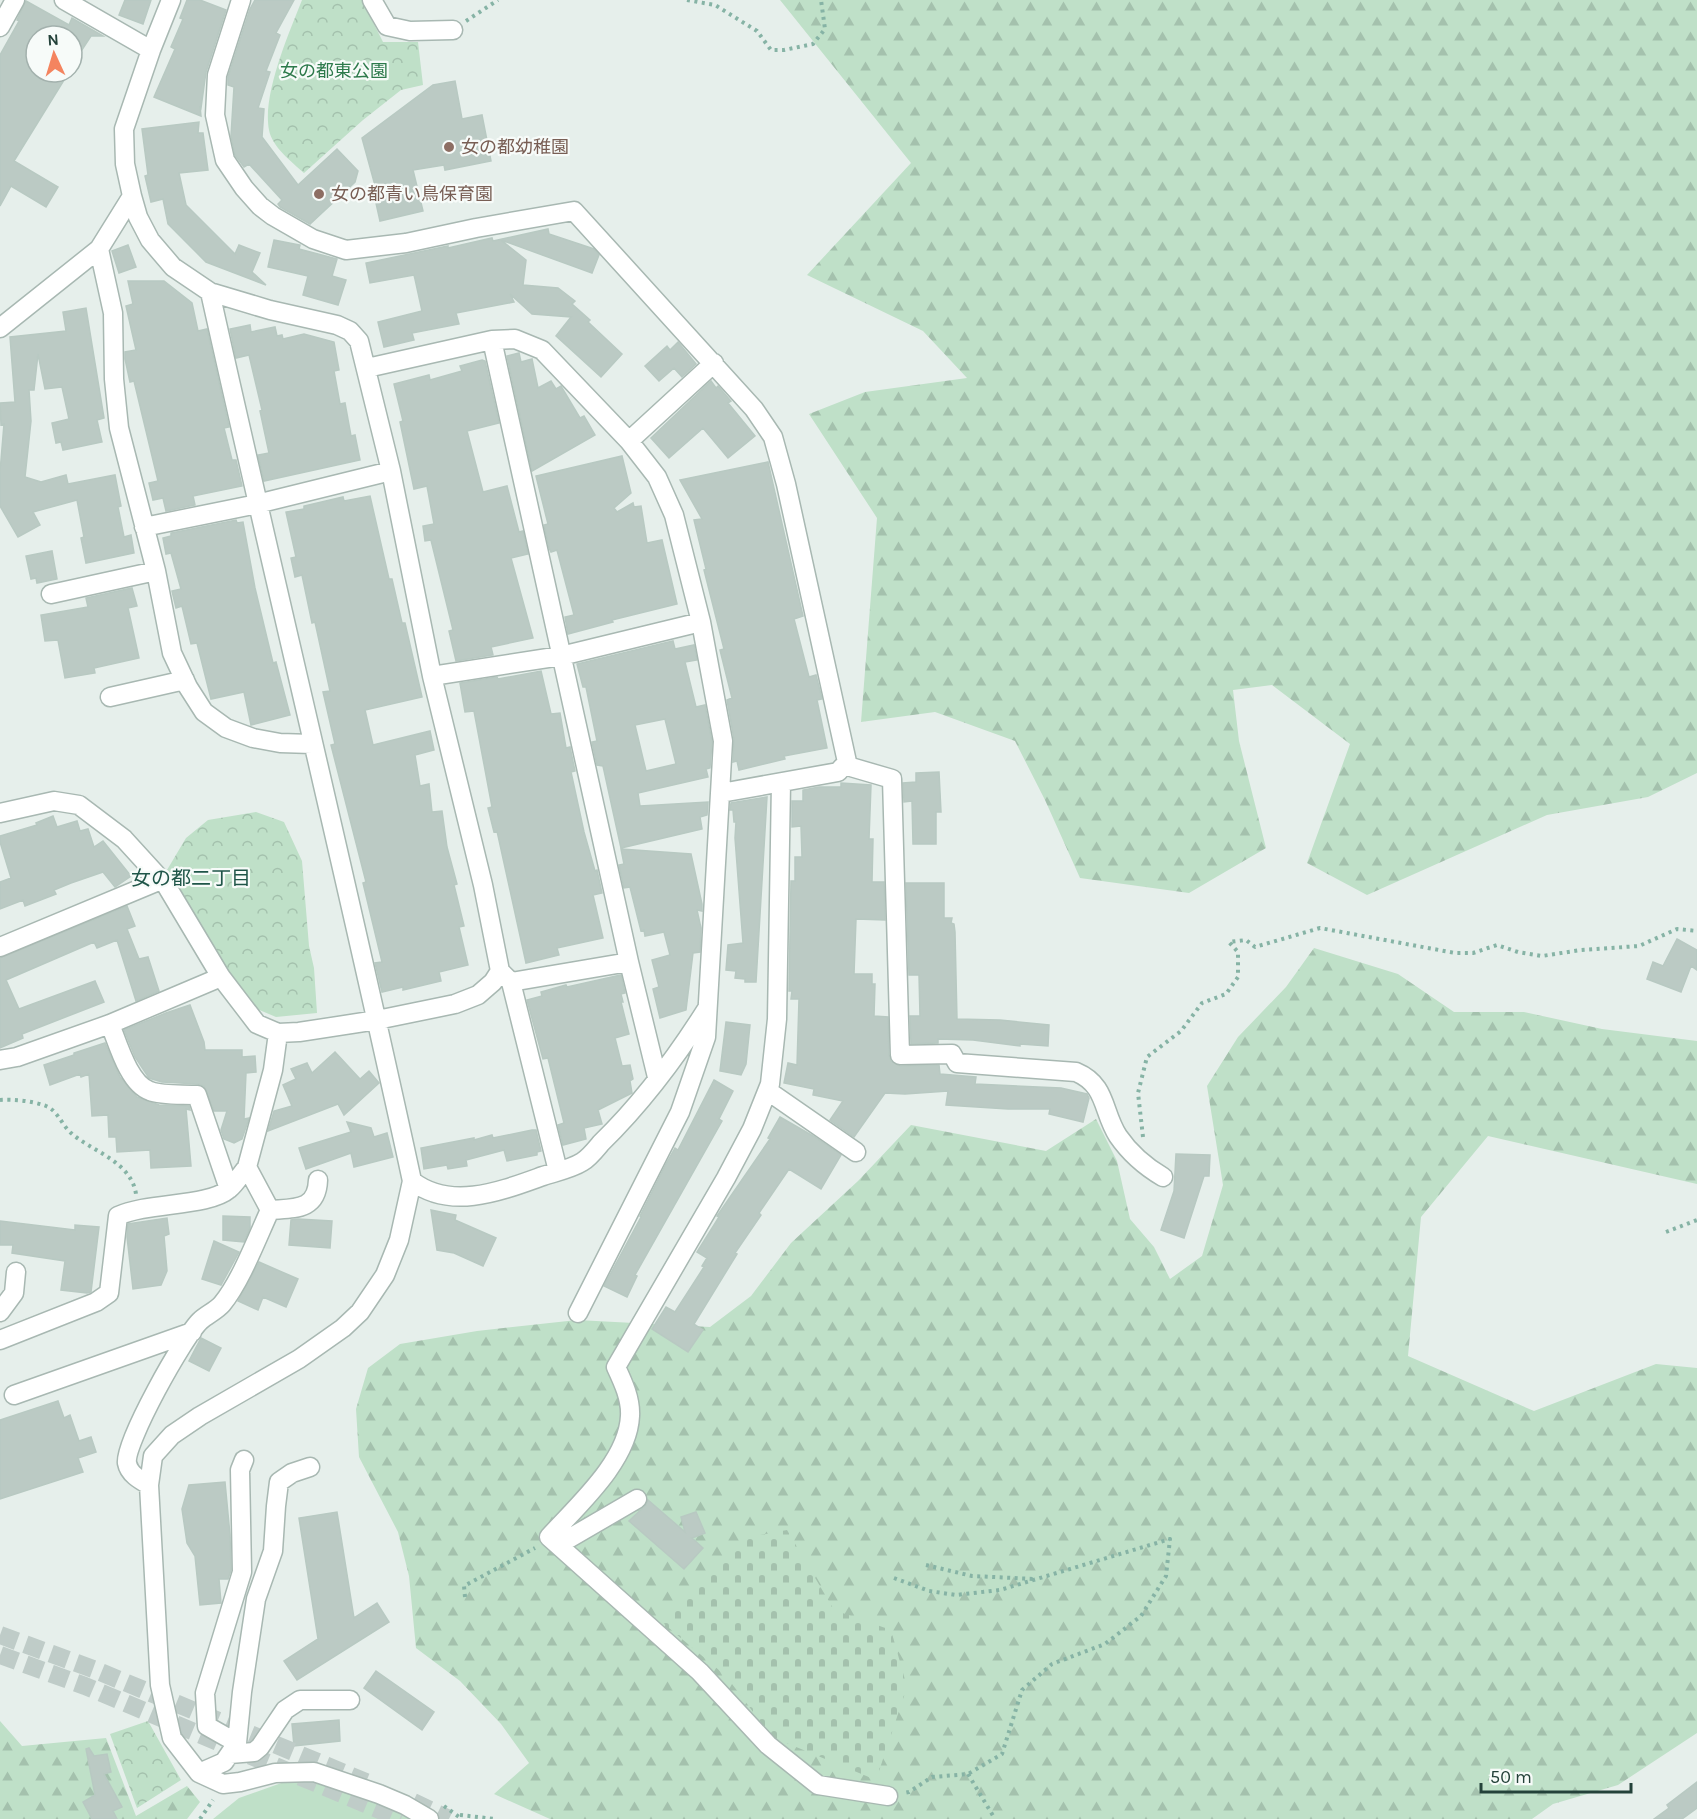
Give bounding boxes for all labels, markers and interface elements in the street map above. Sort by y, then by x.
north arrow [24,24,84,84]
text: N [47,30,59,49]
park label: 女の都東公園 [280,60,388,82]
place label: 女の都幼稚園 [461,136,569,158]
marker: 女の都幼稚園 [442,140,456,154]
place label: 女の都青い鳥保育園 [331,183,493,205]
marker: 女の都青い鳥保育園 [312,187,326,201]
district label: 女の都二丁目 [131,867,251,890]
scale bar [1481,1756,1631,1794]
text: 50 m [1490,1766,1532,1788]

